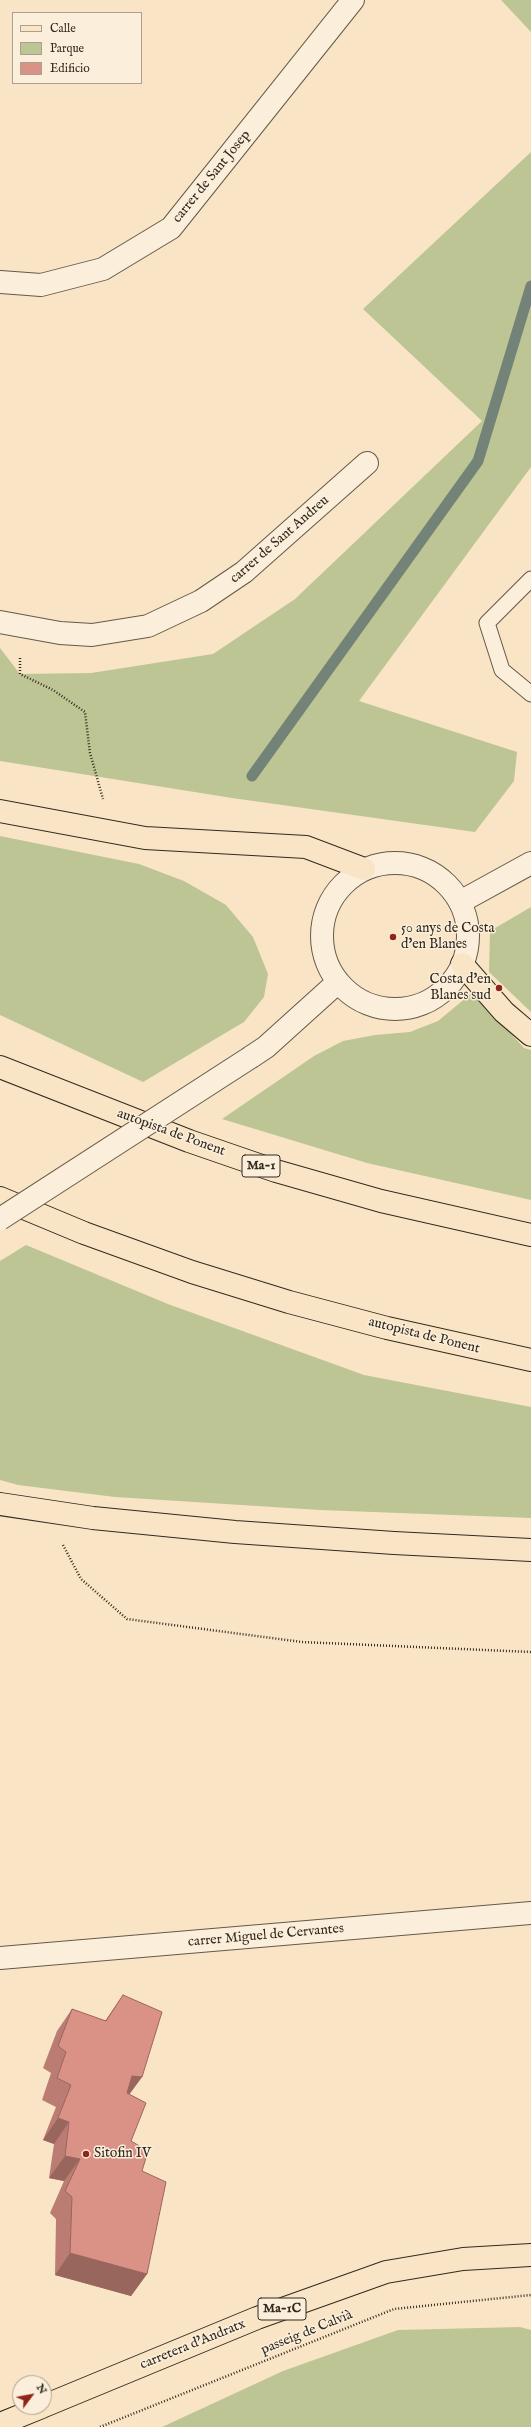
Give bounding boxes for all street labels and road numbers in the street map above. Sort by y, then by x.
street label: carrer de Sant Josep [170,127,254,227]
street label: carrer de Sant Andreu [227,492,333,588]
street label: autopista de Ponent [115,1106,227,1160]
road number: Ma-1 [242,1155,280,1177]
street label: autopista de Ponent [367,1314,481,1358]
street label: carrer Miguel de Cervantes [187,1921,345,1951]
road number: Ma-1C [258,2298,306,2320]
street label: passeig de Calvià [259,2307,355,2359]
street label: carretera d'Andratx [138,2316,248,2374]

